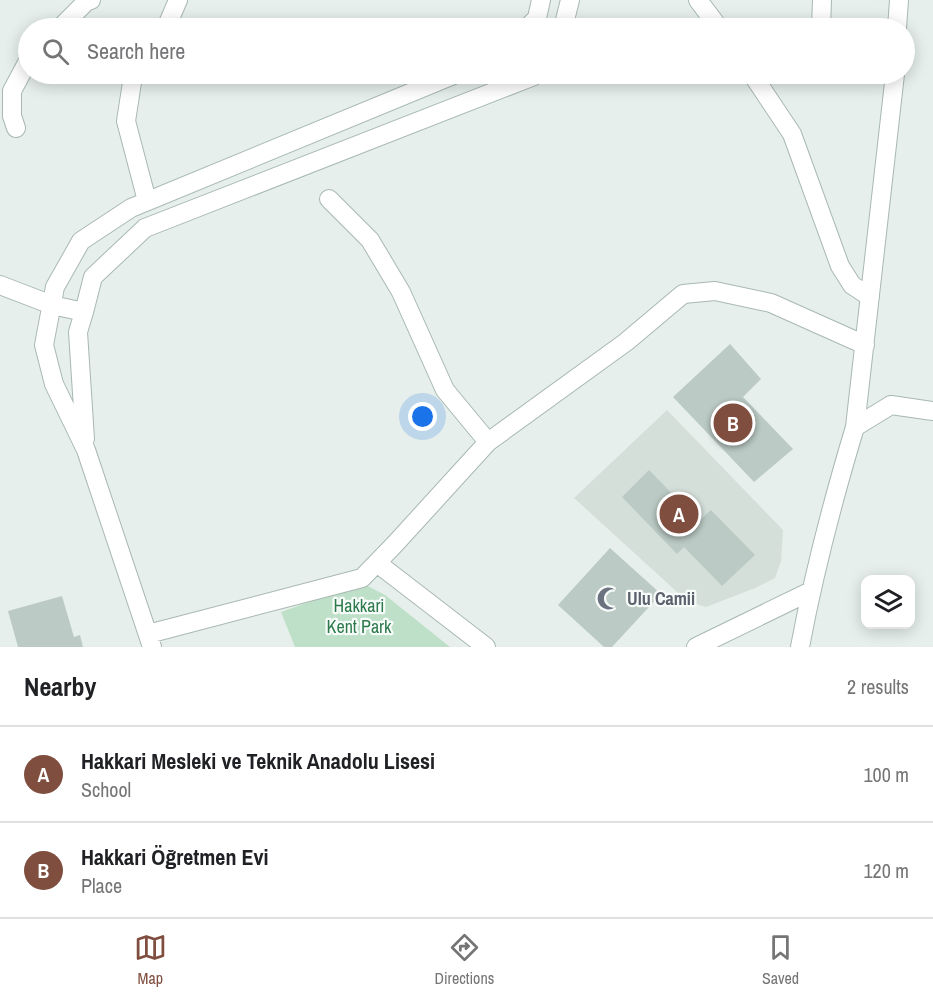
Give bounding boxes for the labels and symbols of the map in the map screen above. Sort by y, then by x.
pin: B [714,400,752,446]
your location [408,402,437,431]
pin: A [660,492,698,536]
mosque icon: Ulu Camii [596,586,622,612]
place label: Ulu Camii [627,586,695,611]
park label: Hakkari Kent Park [327,593,392,639]

